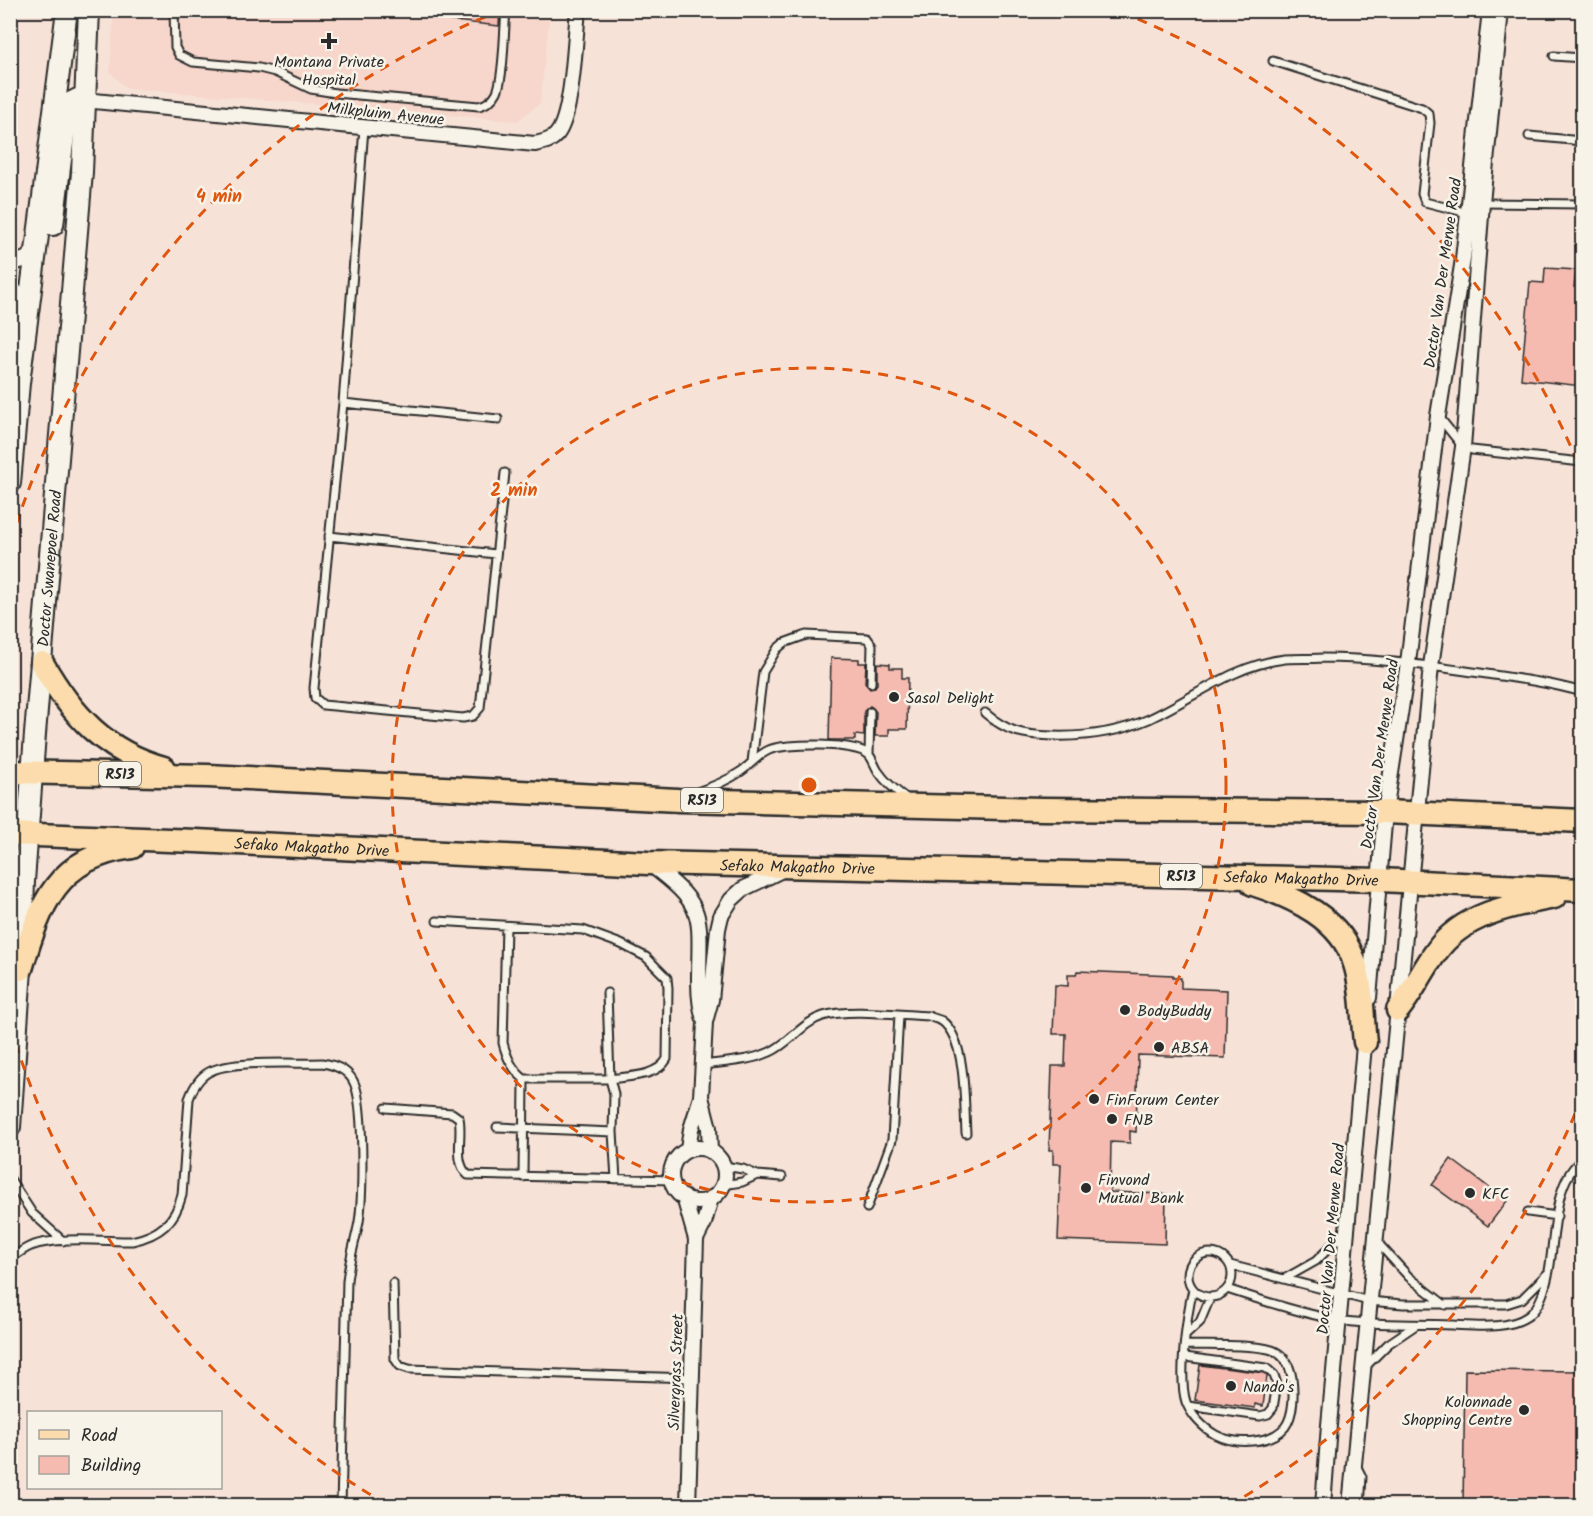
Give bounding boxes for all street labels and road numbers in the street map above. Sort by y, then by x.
street label: Milkpluim Avenue [326,96,445,133]
street label: Doctor Van Der Merwe Road [1418,176,1469,370]
street label: Doctor Swanepoel Road [31,488,69,648]
street label: Doctor Van Der Merwe Road [1355,657,1406,851]
road number: R513 [99,762,141,786]
road number: R513 [681,788,723,812]
street label: Sefako Makgatho Drive [234,832,390,864]
street label: Sefako Makgatho Drive [719,854,875,882]
road number: R513 [1160,864,1202,888]
street label: Sefako Makgatho Drive [1223,865,1379,894]
street label: Doctor Van Der Merwe Road [1311,1142,1352,1336]
street label: Silvergrass Street [662,1313,691,1431]

